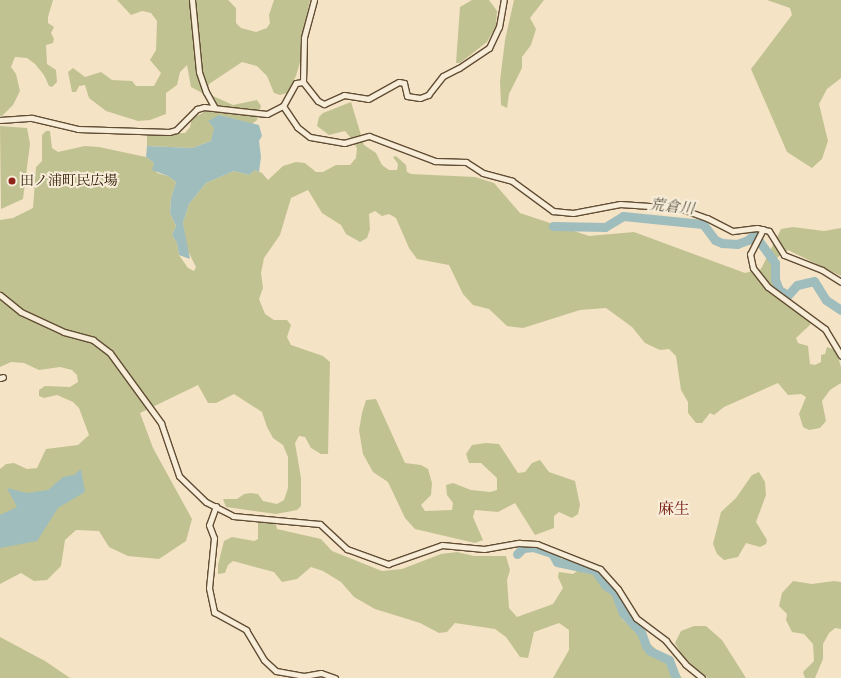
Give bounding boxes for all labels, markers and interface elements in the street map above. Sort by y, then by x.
place label: 田ノ浦町民広場 [20,173,118,189]
marker: 田ノ浦町民広場 [7,176,17,186]
water label: 荒倉川 [649,196,695,218]
district label: 麻生 [658,499,690,519]

